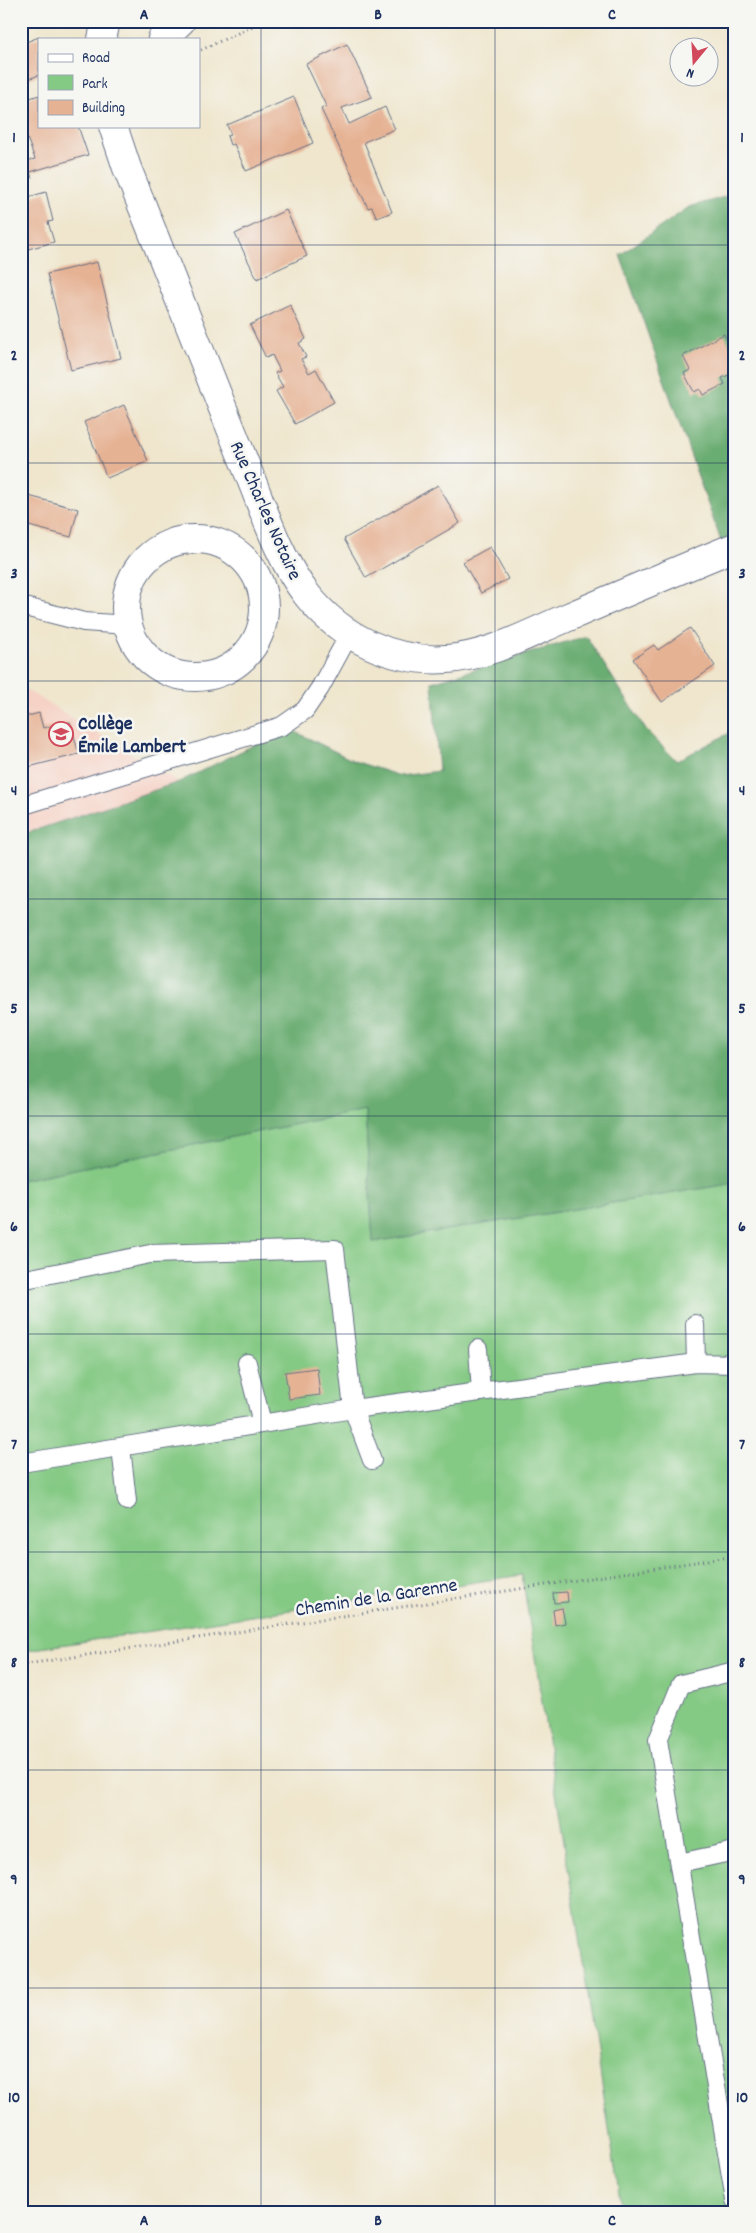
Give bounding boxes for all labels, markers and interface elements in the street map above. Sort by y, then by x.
text: A [140,4,149,27]
text: B [374,4,382,27]
text: C [608,4,616,27]
legend [38,38,200,128]
north arrow [668,38,718,88]
text: Road [82,48,110,70]
text: N [684,62,697,83]
text: Park [82,74,108,96]
text: Building [82,98,125,120]
text: 1 [12,127,16,150]
text: 1 [740,127,744,150]
text: 2 [11,345,18,368]
text: 2 [739,345,746,368]
street label: Rue Charles Notaire [221,437,308,585]
text: 3 [10,563,18,586]
text: 3 [738,563,746,586]
place label: Collège Émile Lambert [78,711,187,762]
school or university icon: Collège Émile Lambert [48,721,74,747]
text: 4 [11,780,17,803]
text: 4 [739,780,745,803]
text: 5 [10,998,18,1021]
text: 5 [738,998,746,1021]
text: 6 [10,1216,18,1239]
text: 6 [738,1216,746,1239]
text: 7 [11,1434,17,1457]
text: 7 [739,1434,745,1457]
street label: Chemin de la Garenne [294,1572,460,1626]
text: 8 [11,1652,18,1675]
text: 8 [739,1652,746,1675]
text: 9 [10,1869,18,1892]
text: 9 [738,1869,746,1892]
text: 10 [8,2087,20,2110]
text: 10 [736,2087,748,2110]
text: A [140,2210,149,2233]
text: B [374,2210,382,2233]
text: C [608,2210,616,2233]

